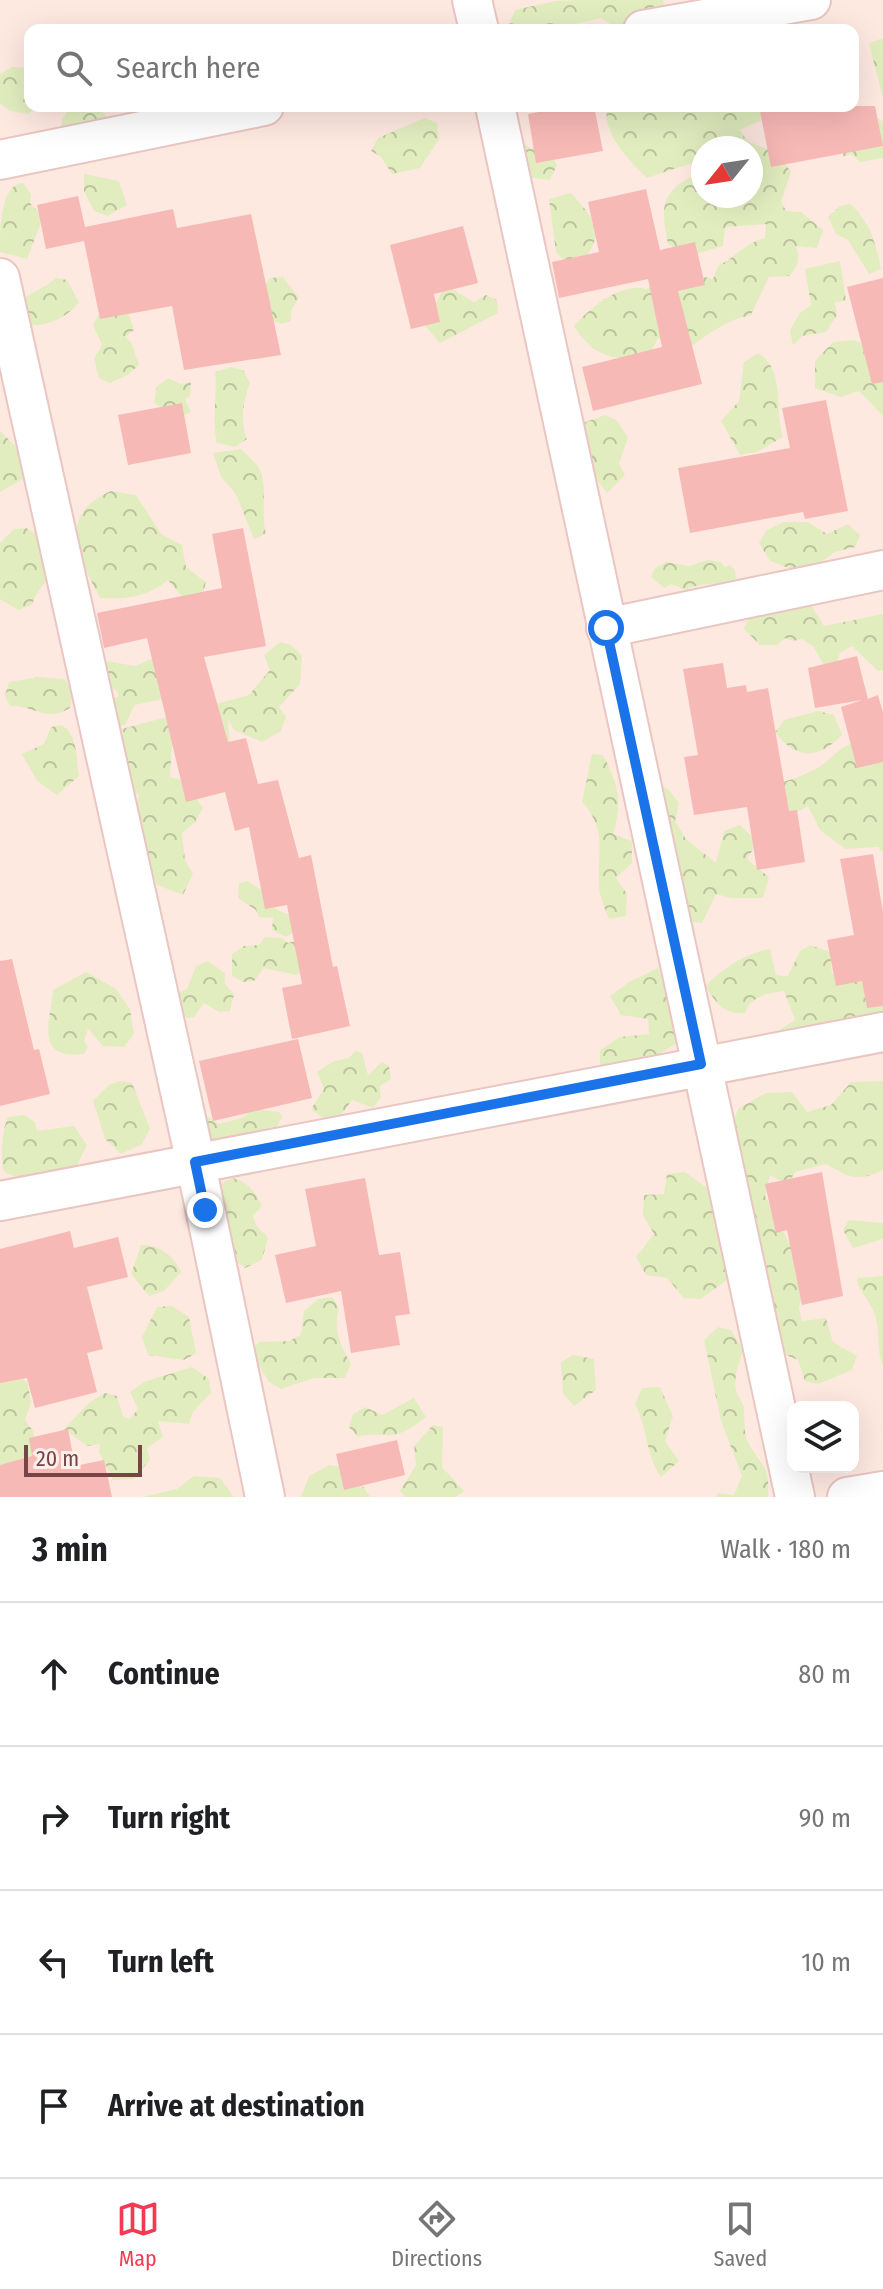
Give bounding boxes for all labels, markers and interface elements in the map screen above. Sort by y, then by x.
search box [24,24,859,112]
icon: search [52,46,96,90]
text: Search here [116,50,261,86]
north arrow [691,136,763,208]
route start [588,610,624,646]
route end [187,1192,223,1228]
map controls [787,1401,859,1473]
button: layers [787,1401,859,1473]
scale bar [24,1441,142,1477]
text: 20 m [36,1445,79,1472]
text: 3 min [32,1529,108,1570]
text: Walk · 180 m [720,1534,851,1565]
icon: ahead [32,1652,76,1696]
text: Continue [108,1656,220,1692]
text: 80 m [798,1659,851,1690]
icon: right [32,1796,76,1840]
text: Turn right [108,1800,230,1836]
text: 90 m [799,1803,851,1834]
icon: left [32,1940,76,1984]
text: Turn left [108,1944,214,1980]
text: 10 m [801,1947,851,1978]
icon: arrive [32,2084,76,2128]
text: Arrive at destination [108,2088,365,2124]
tab: Map [116,2197,160,2272]
tab: Directions [391,2197,482,2272]
tab: Saved [714,2197,767,2272]

